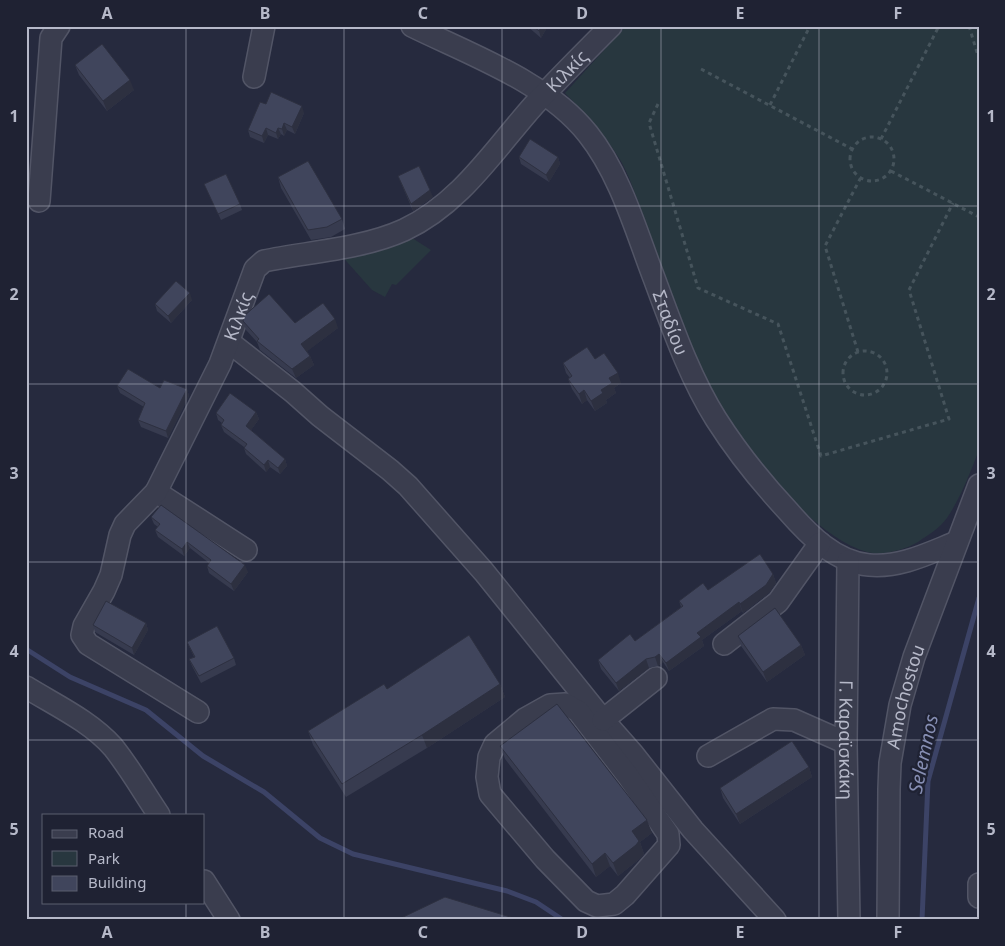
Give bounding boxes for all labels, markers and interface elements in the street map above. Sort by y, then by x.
text: A [101,2,113,24]
text: B [260,2,270,24]
text: C [418,2,428,24]
text: D [576,2,588,24]
text: E [736,2,745,24]
text: F [894,2,902,24]
street label: Κιλκίς [540,44,593,97]
text: 1 [9,105,19,127]
text: 1 [986,105,996,127]
text: 2 [9,283,19,305]
text: 2 [986,283,996,305]
street label: Σταδίου [648,287,694,359]
street label: Κιλκίς [218,288,258,344]
text: 3 [9,462,19,484]
text: 3 [986,462,996,484]
text: 4 [9,640,19,662]
text: 4 [986,640,996,662]
street label: Amochostou [881,641,930,751]
street label: Γ. Καραϊσκάκη [834,680,859,800]
water label: Selemnos [902,712,944,796]
legend [42,814,205,904]
text: 5 [9,818,19,840]
text: 5 [986,818,996,840]
text: Road [88,822,124,842]
text: Park [88,848,120,868]
text: Building [88,872,146,892]
text: A [101,921,113,943]
text: B [260,921,270,943]
text: C [418,921,428,943]
text: D [576,921,588,943]
text: E [736,921,745,943]
text: F [894,921,902,943]

